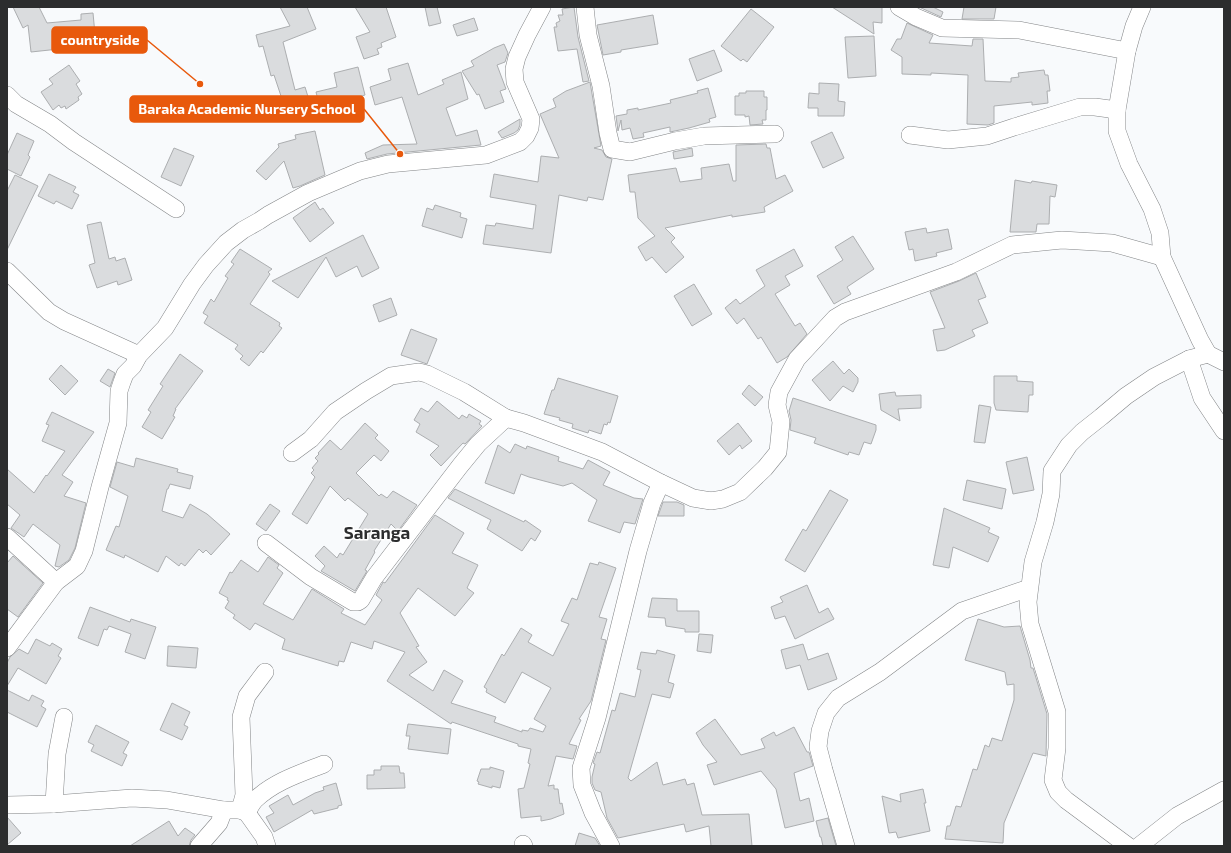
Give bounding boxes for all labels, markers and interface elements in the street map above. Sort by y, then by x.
callout: countryside [52,27,147,53]
text: countryside [60,31,140,48]
callout: Baraka Academic Nursery School [130,96,364,122]
text: Baraka Academic Nursery School [138,100,356,117]
district label: Saranga [344,522,410,542]

